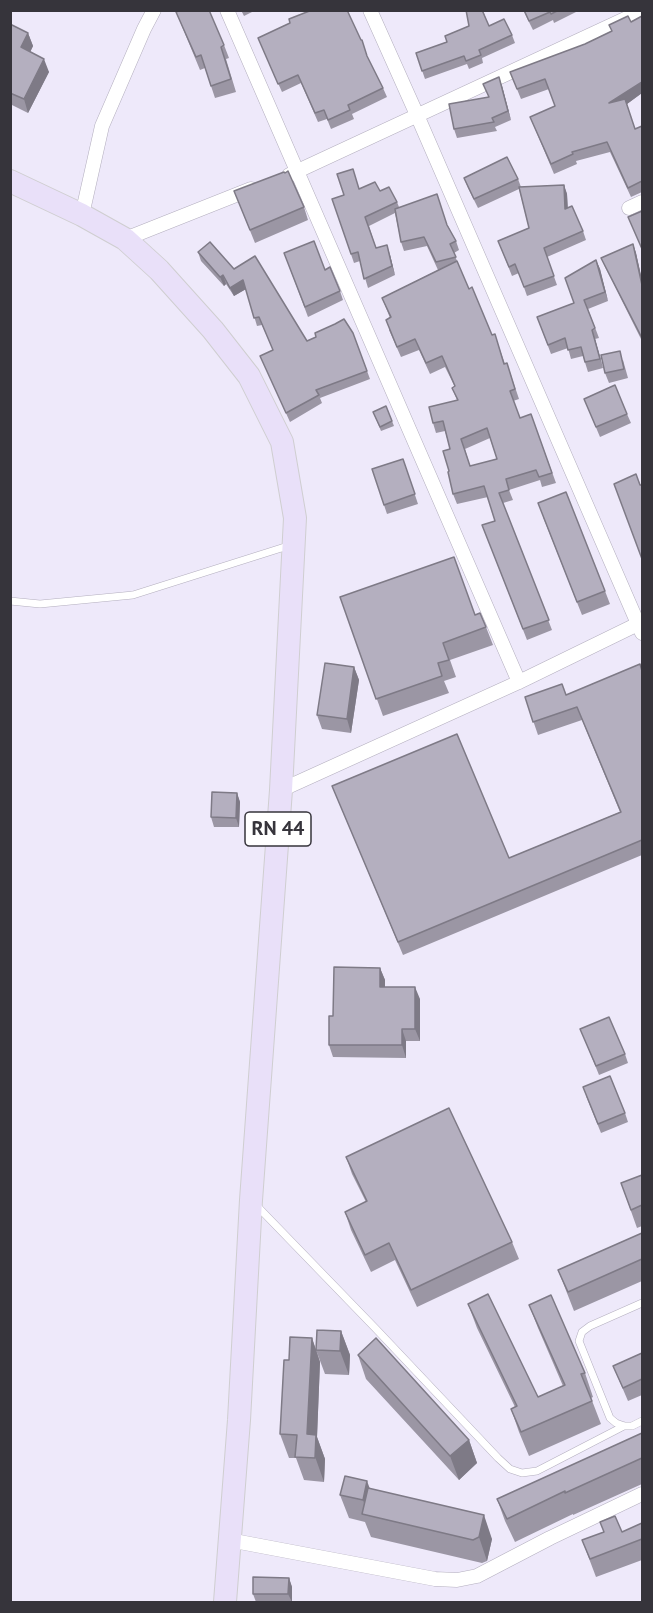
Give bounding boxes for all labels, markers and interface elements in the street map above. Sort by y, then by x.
road number: RN 44 [245,812,311,846]

